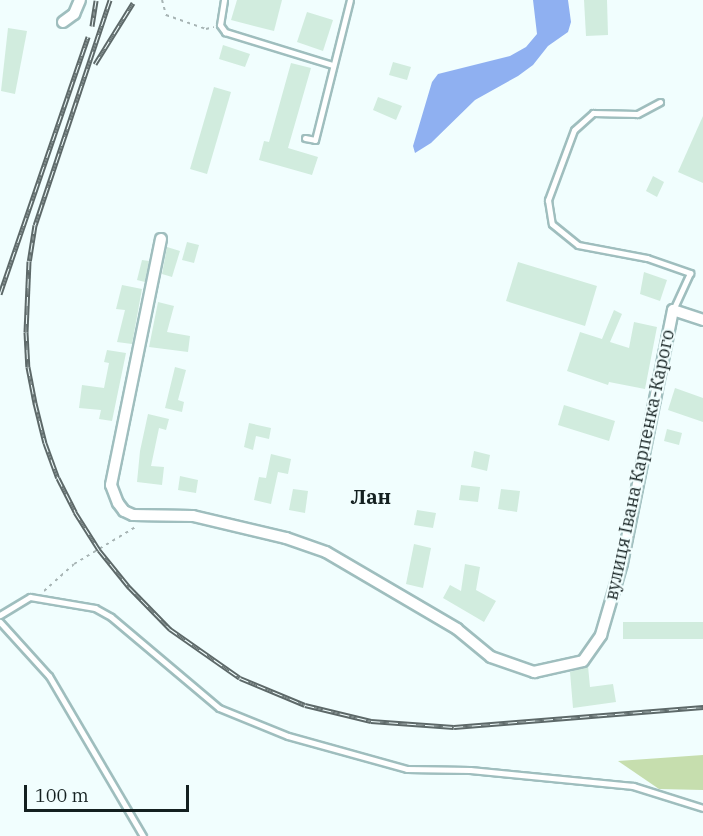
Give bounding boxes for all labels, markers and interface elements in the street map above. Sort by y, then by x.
street label: вулиця Івана Карпенка-Карого [601,328,679,602]
district label: Лан [351,484,391,508]
scale bar [27,773,192,811]
text: 100 m [35,784,89,807]

